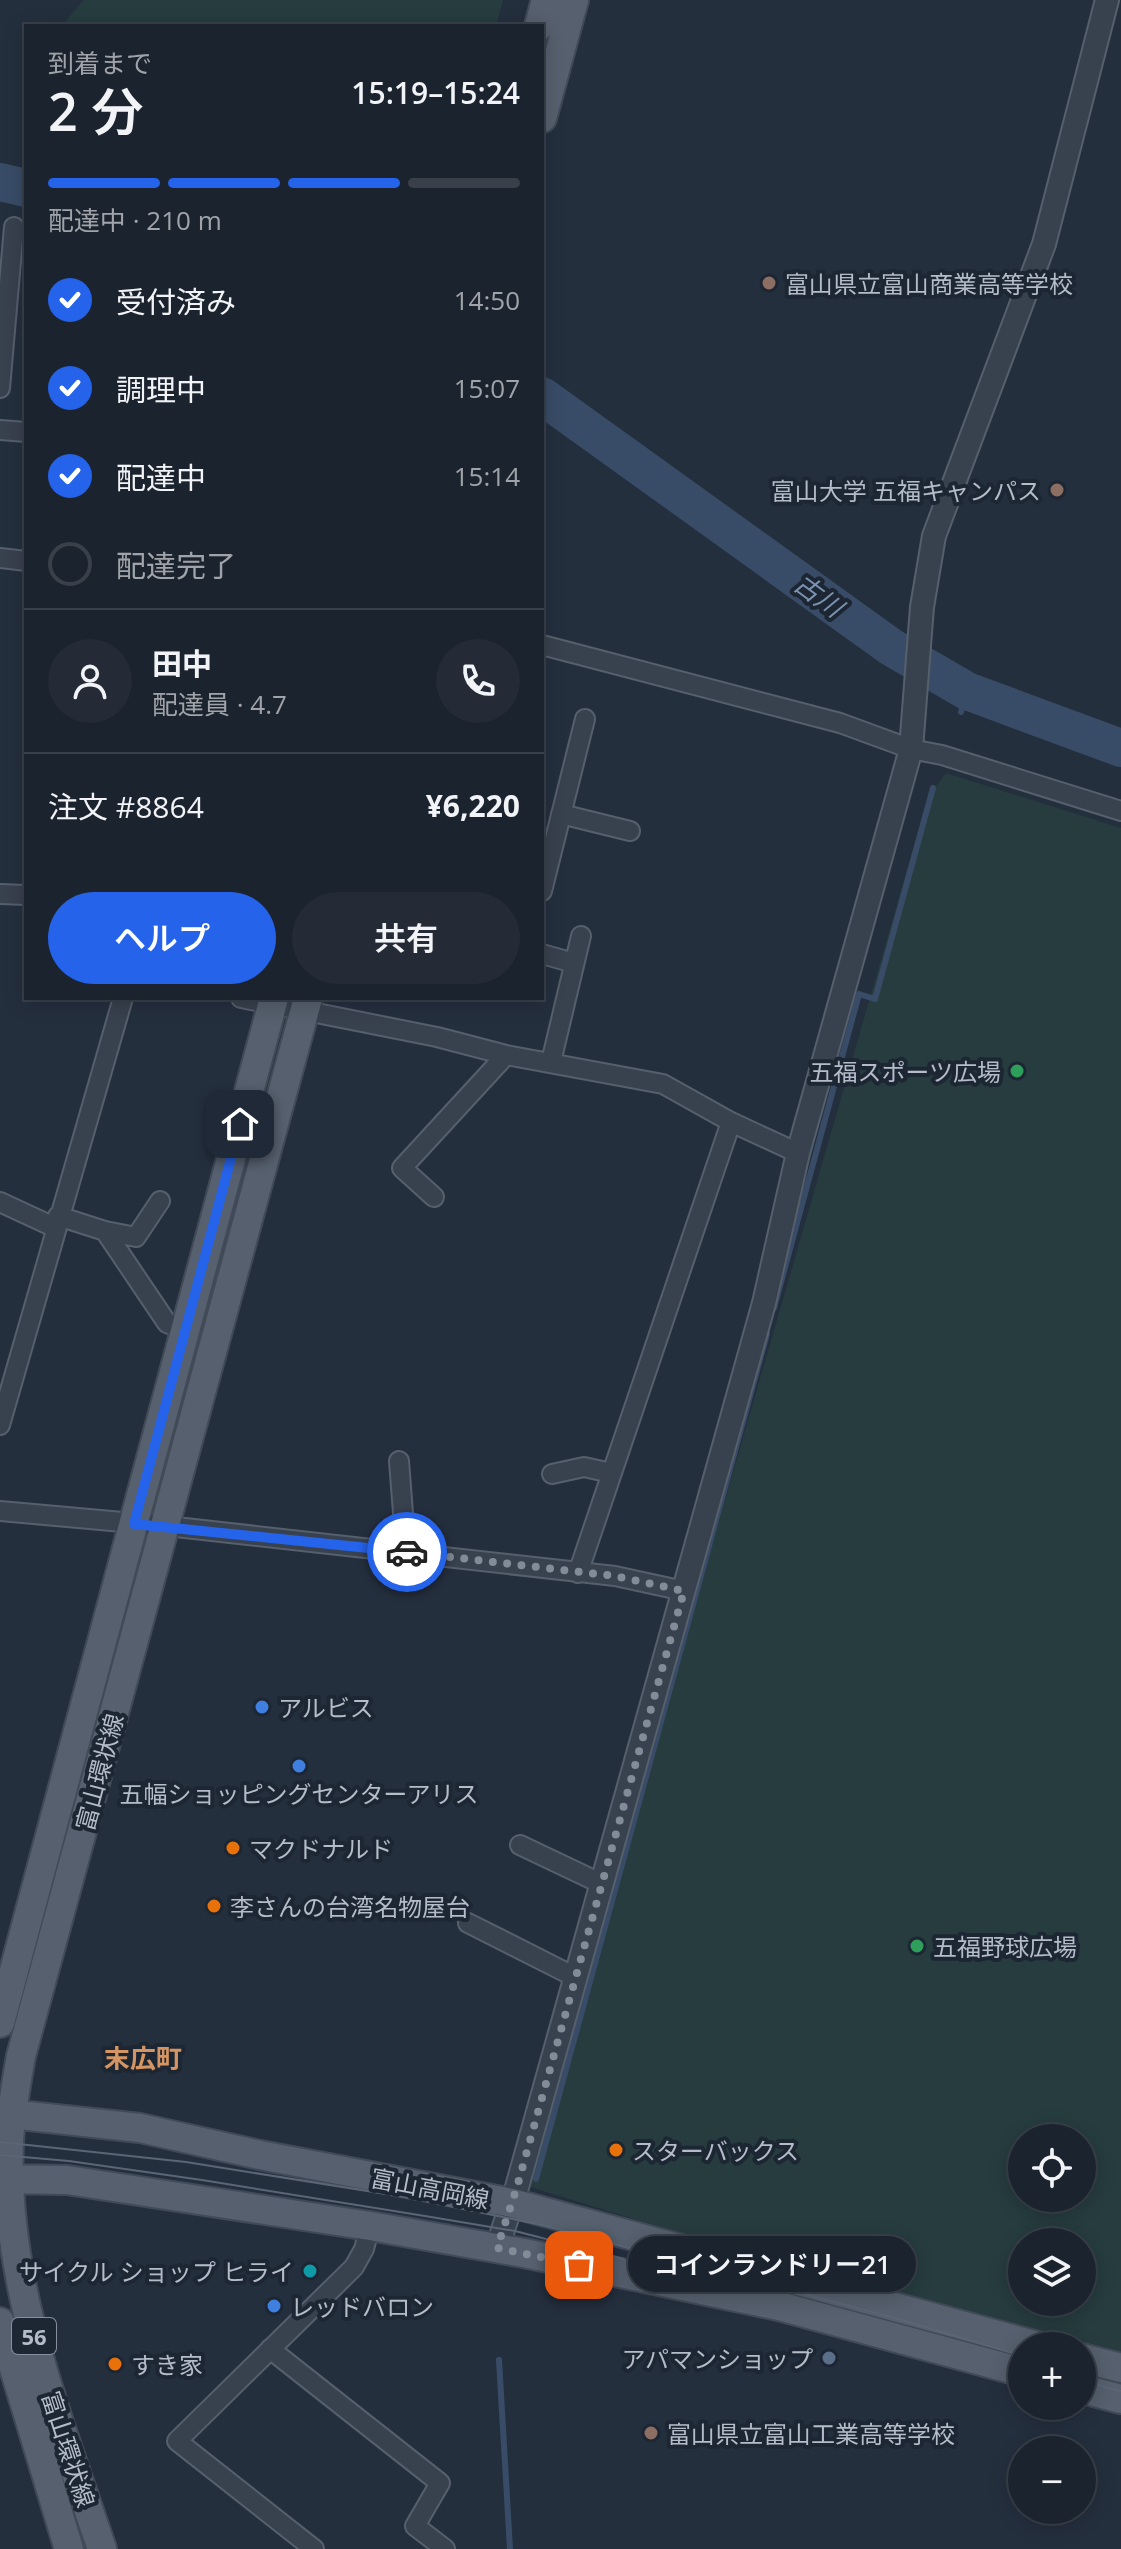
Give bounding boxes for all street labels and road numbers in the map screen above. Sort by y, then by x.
street label: 富山環状線 [68,1710,130,1834]
street label: 富山高岡線 [368,2160,492,2216]
road number: 56 [12,2318,56,2354]
street label: 富山環状線 [35,2387,103,2511]

